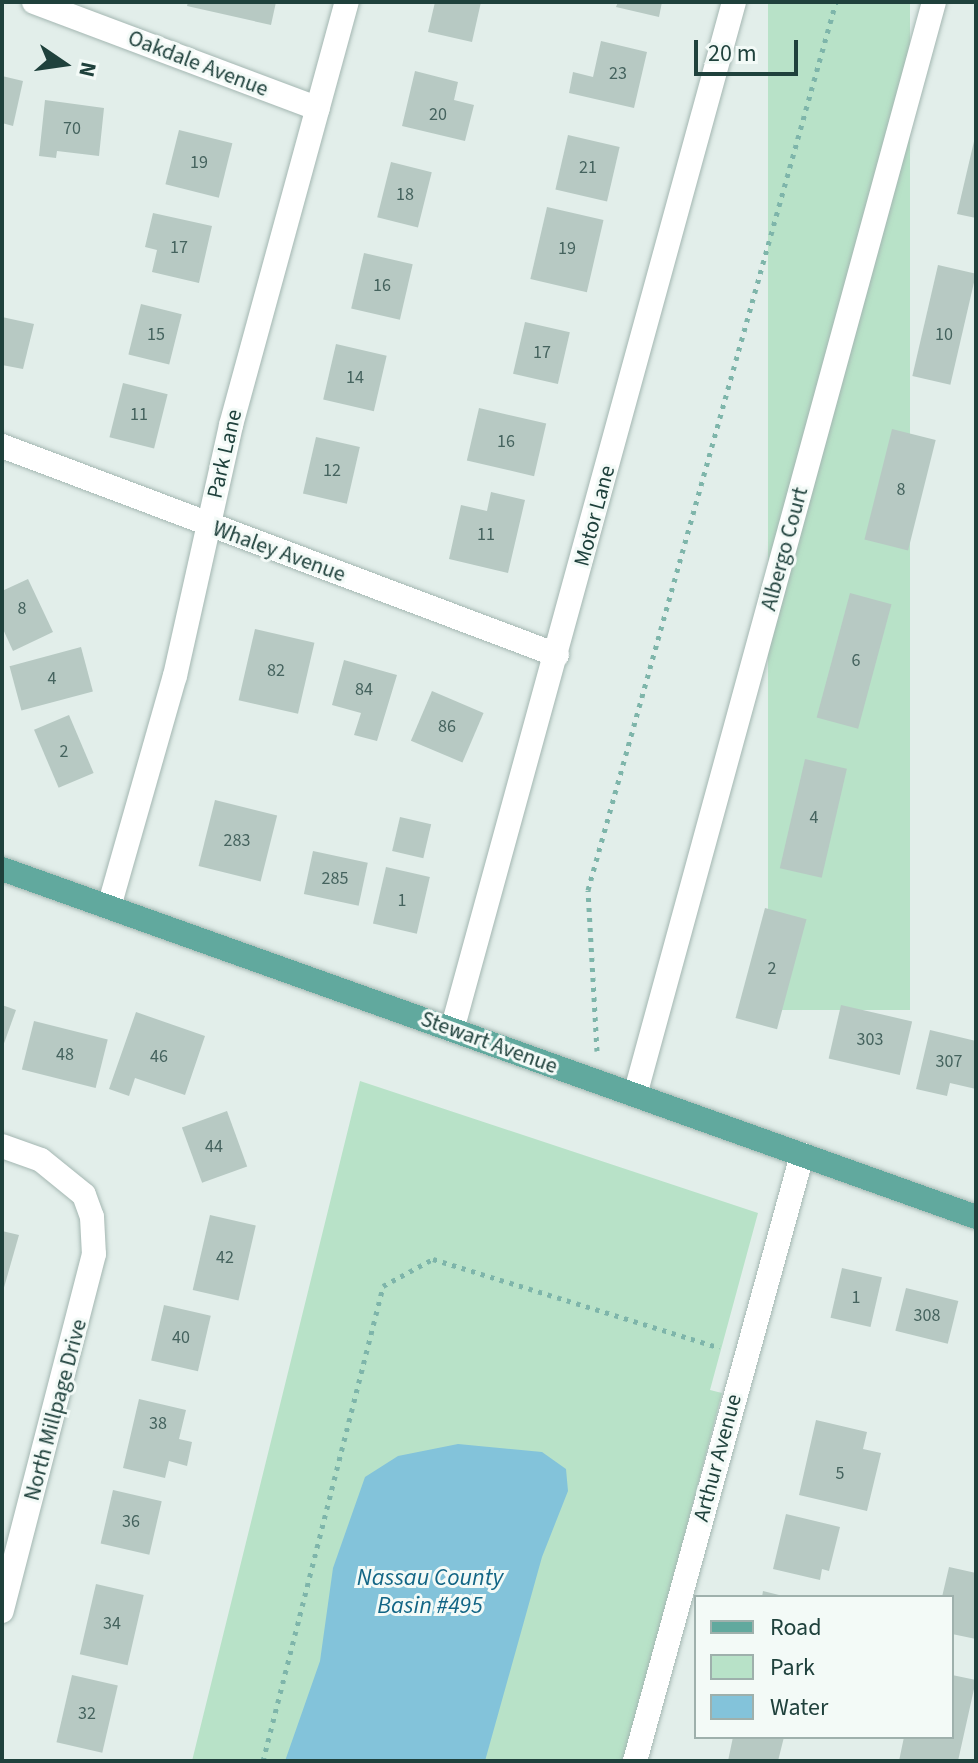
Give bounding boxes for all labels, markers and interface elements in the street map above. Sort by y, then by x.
north arrow [24,24,104,104]
scale bar [698,24,802,74]
street label: Oakdale Avenue [124,25,272,103]
text: 20 m [708,36,757,71]
text: N [70,59,105,80]
house number: 23 [609,63,627,85]
house number: 20 [429,104,447,126]
house number: 70 [63,118,81,140]
house number: 19 [190,152,208,174]
house number: 21 [579,157,597,179]
house number: 18 [396,184,414,206]
house number: 17 [170,237,188,259]
house number: 19 [558,238,576,260]
house number: 16 [373,275,391,297]
house number: 15 [147,324,165,346]
house number: 10 [935,324,953,346]
house number: 17 [533,342,551,364]
house number: 14 [346,367,364,389]
house number: 11 [130,404,148,426]
street label: Park Lane [202,407,248,501]
house number: 16 [497,431,515,453]
house number: 12 [323,460,341,482]
street label: Motor Lane [569,463,621,569]
house number: 8 [897,479,905,501]
street label: Albergo Court [756,484,814,614]
street label: Whaley Avenue [209,516,349,588]
house number: 11 [477,524,495,546]
house number: 8 [18,598,26,620]
house number: 6 [852,650,860,672]
house number: 82 [267,660,285,682]
house number: 4 [48,668,56,690]
house number: 84 [355,679,373,701]
house number: 86 [438,716,456,738]
house number: 2 [60,741,68,763]
house number: 4 [810,807,818,829]
house number: 283 [224,830,250,852]
house number: 285 [322,868,348,890]
house number: 1 [398,890,406,912]
house number: 2 [768,958,776,980]
street label: Stewart Avenue [417,1006,561,1080]
house number: 303 [857,1029,883,1051]
house number: 48 [56,1044,74,1066]
house number: 46 [150,1046,168,1068]
house number: 307 [936,1051,962,1073]
house number: 44 [205,1136,223,1158]
house number: 42 [216,1247,234,1269]
house number: 1 [852,1287,860,1309]
house number: 308 [914,1305,940,1327]
street label: North Millpage Drive [19,1316,93,1504]
house number: 40 [172,1327,190,1349]
street label: Arthur Avenue [688,1391,748,1525]
house number: 38 [149,1413,167,1435]
house number: 5 [836,1463,844,1485]
house number: 36 [122,1511,140,1533]
water label: Nassau County Basin #495 [357,1564,503,1620]
legend [694,1595,954,1739]
text: Road [770,1610,822,1645]
house number: 34 [103,1613,121,1635]
text: Park [770,1650,815,1685]
text: Water [770,1690,828,1725]
house number: 32 [78,1703,96,1725]

